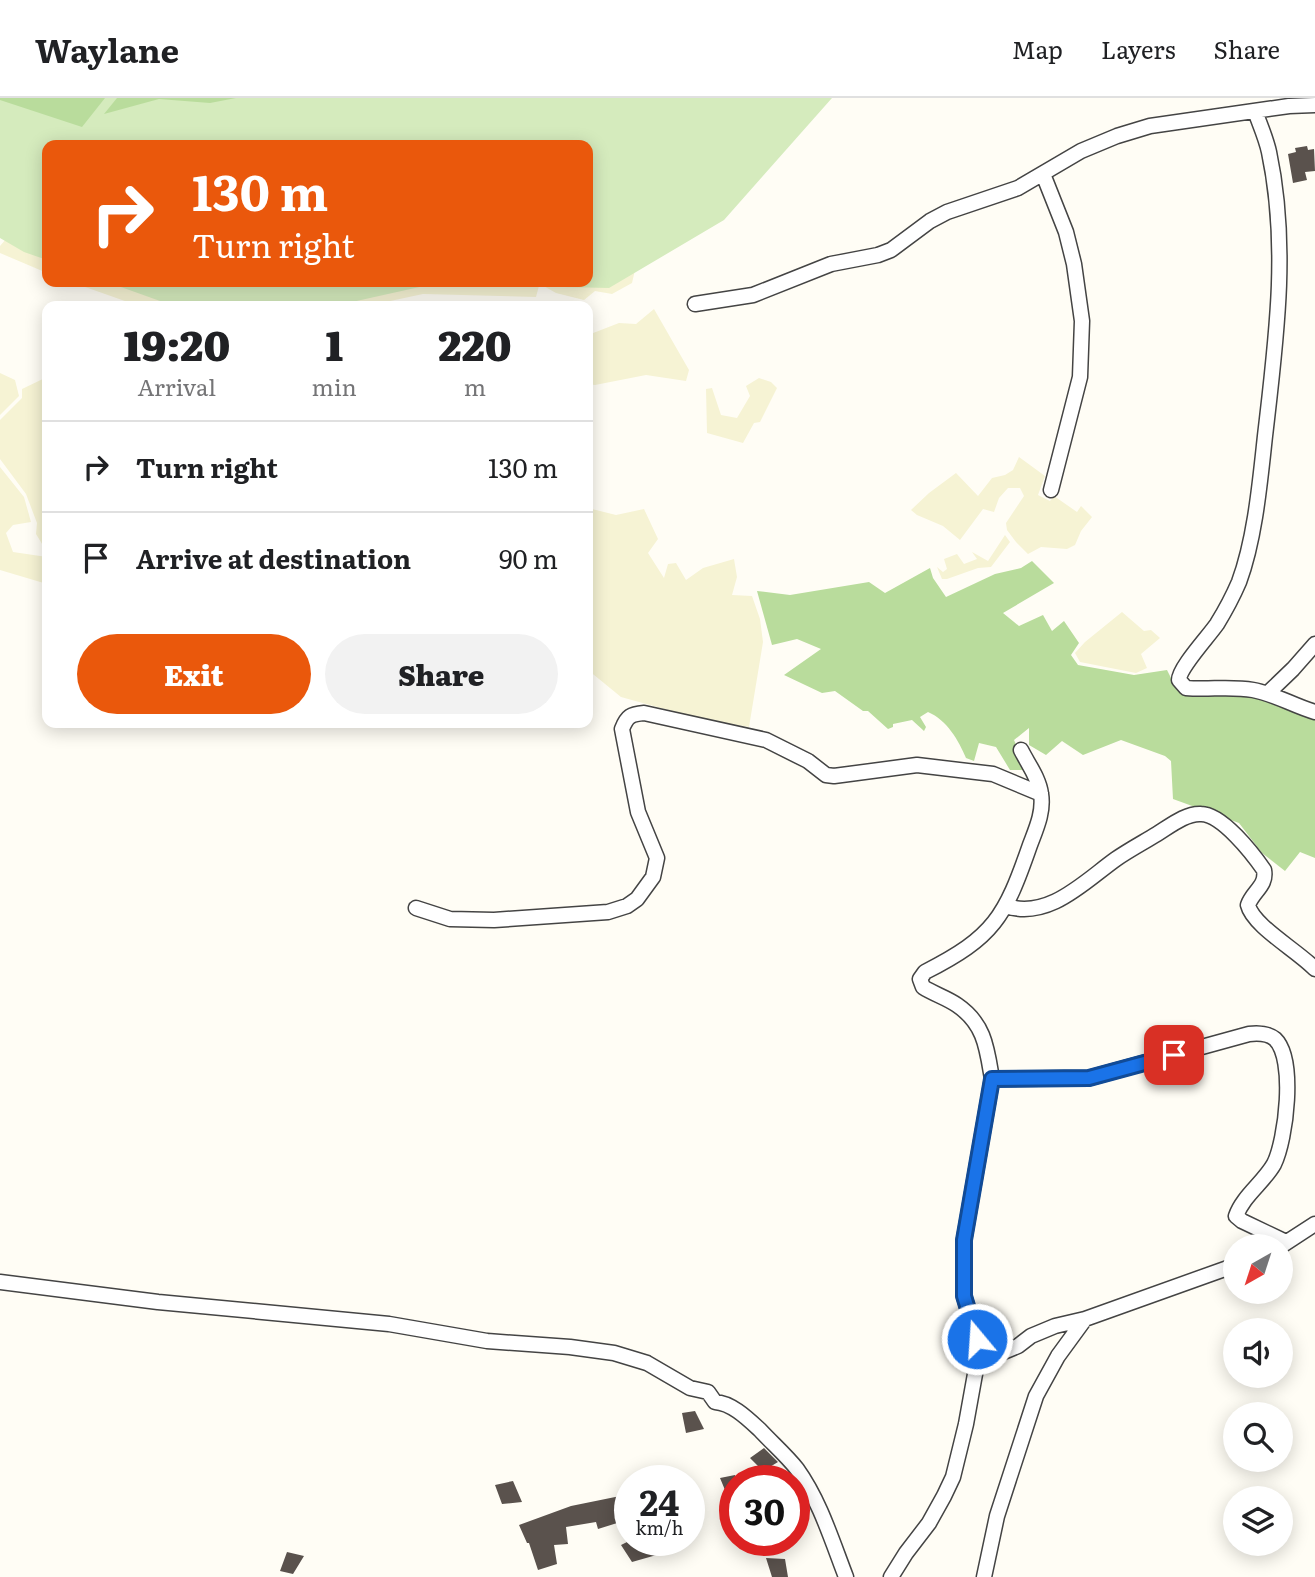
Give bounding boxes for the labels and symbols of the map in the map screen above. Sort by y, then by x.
pin [1144,1025,1204,1085]
north arrow [1223,1234,1293,1304]
position arrow [940,1302,1014,1376]
speed limit sign: 30 [719,1465,810,1556]

